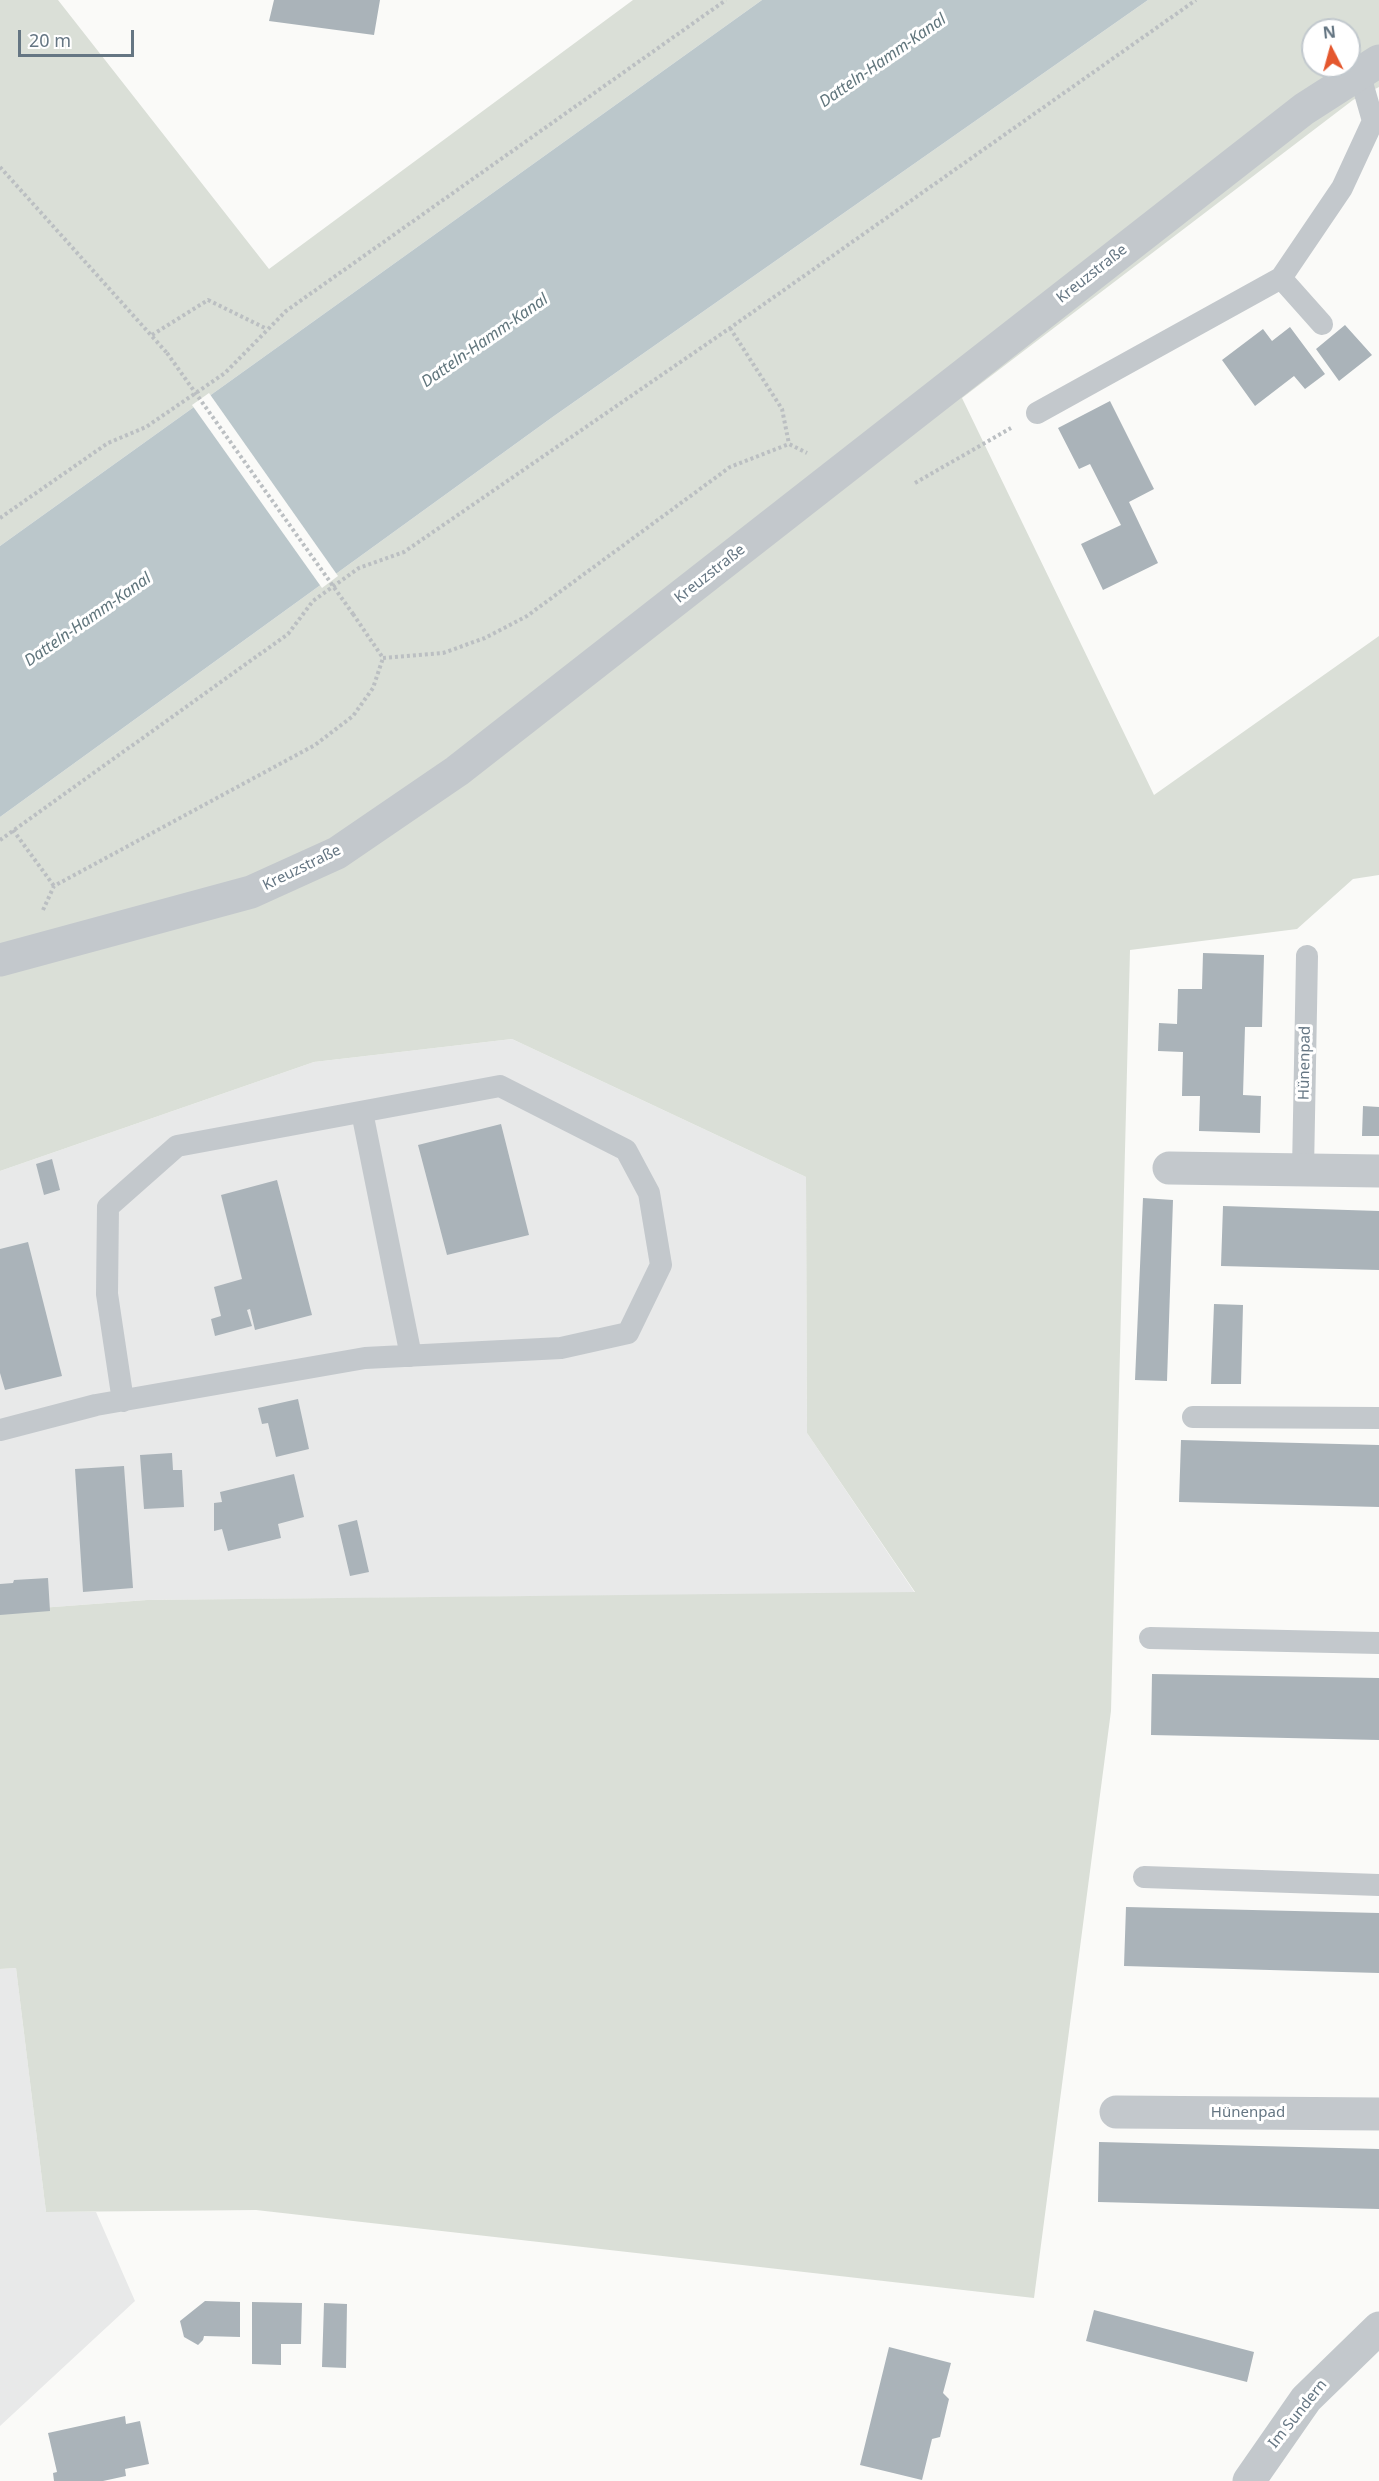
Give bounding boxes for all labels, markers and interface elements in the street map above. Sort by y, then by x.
water label: Datteln-Hamm-Kanal [816,10,950,112]
scale bar [21,18,136,56]
north arrow [1301,18,1361,78]
text: N [1322,20,1337,44]
text: 20 m [29,28,71,52]
street label: Kreuzstraße [1053,241,1131,307]
water label: Datteln-Hamm-Kanal [418,290,552,392]
street label: Kreuzstraße [671,541,749,607]
water label: Datteln-Hamm-Kanal [21,569,155,671]
street label: Kreuzstraße [260,841,344,895]
street label: Hünenpad [1295,1026,1315,1100]
street label: Hünenpad [1211,2104,1285,2122]
street label: Im Sundern [1265,2376,1331,2452]

